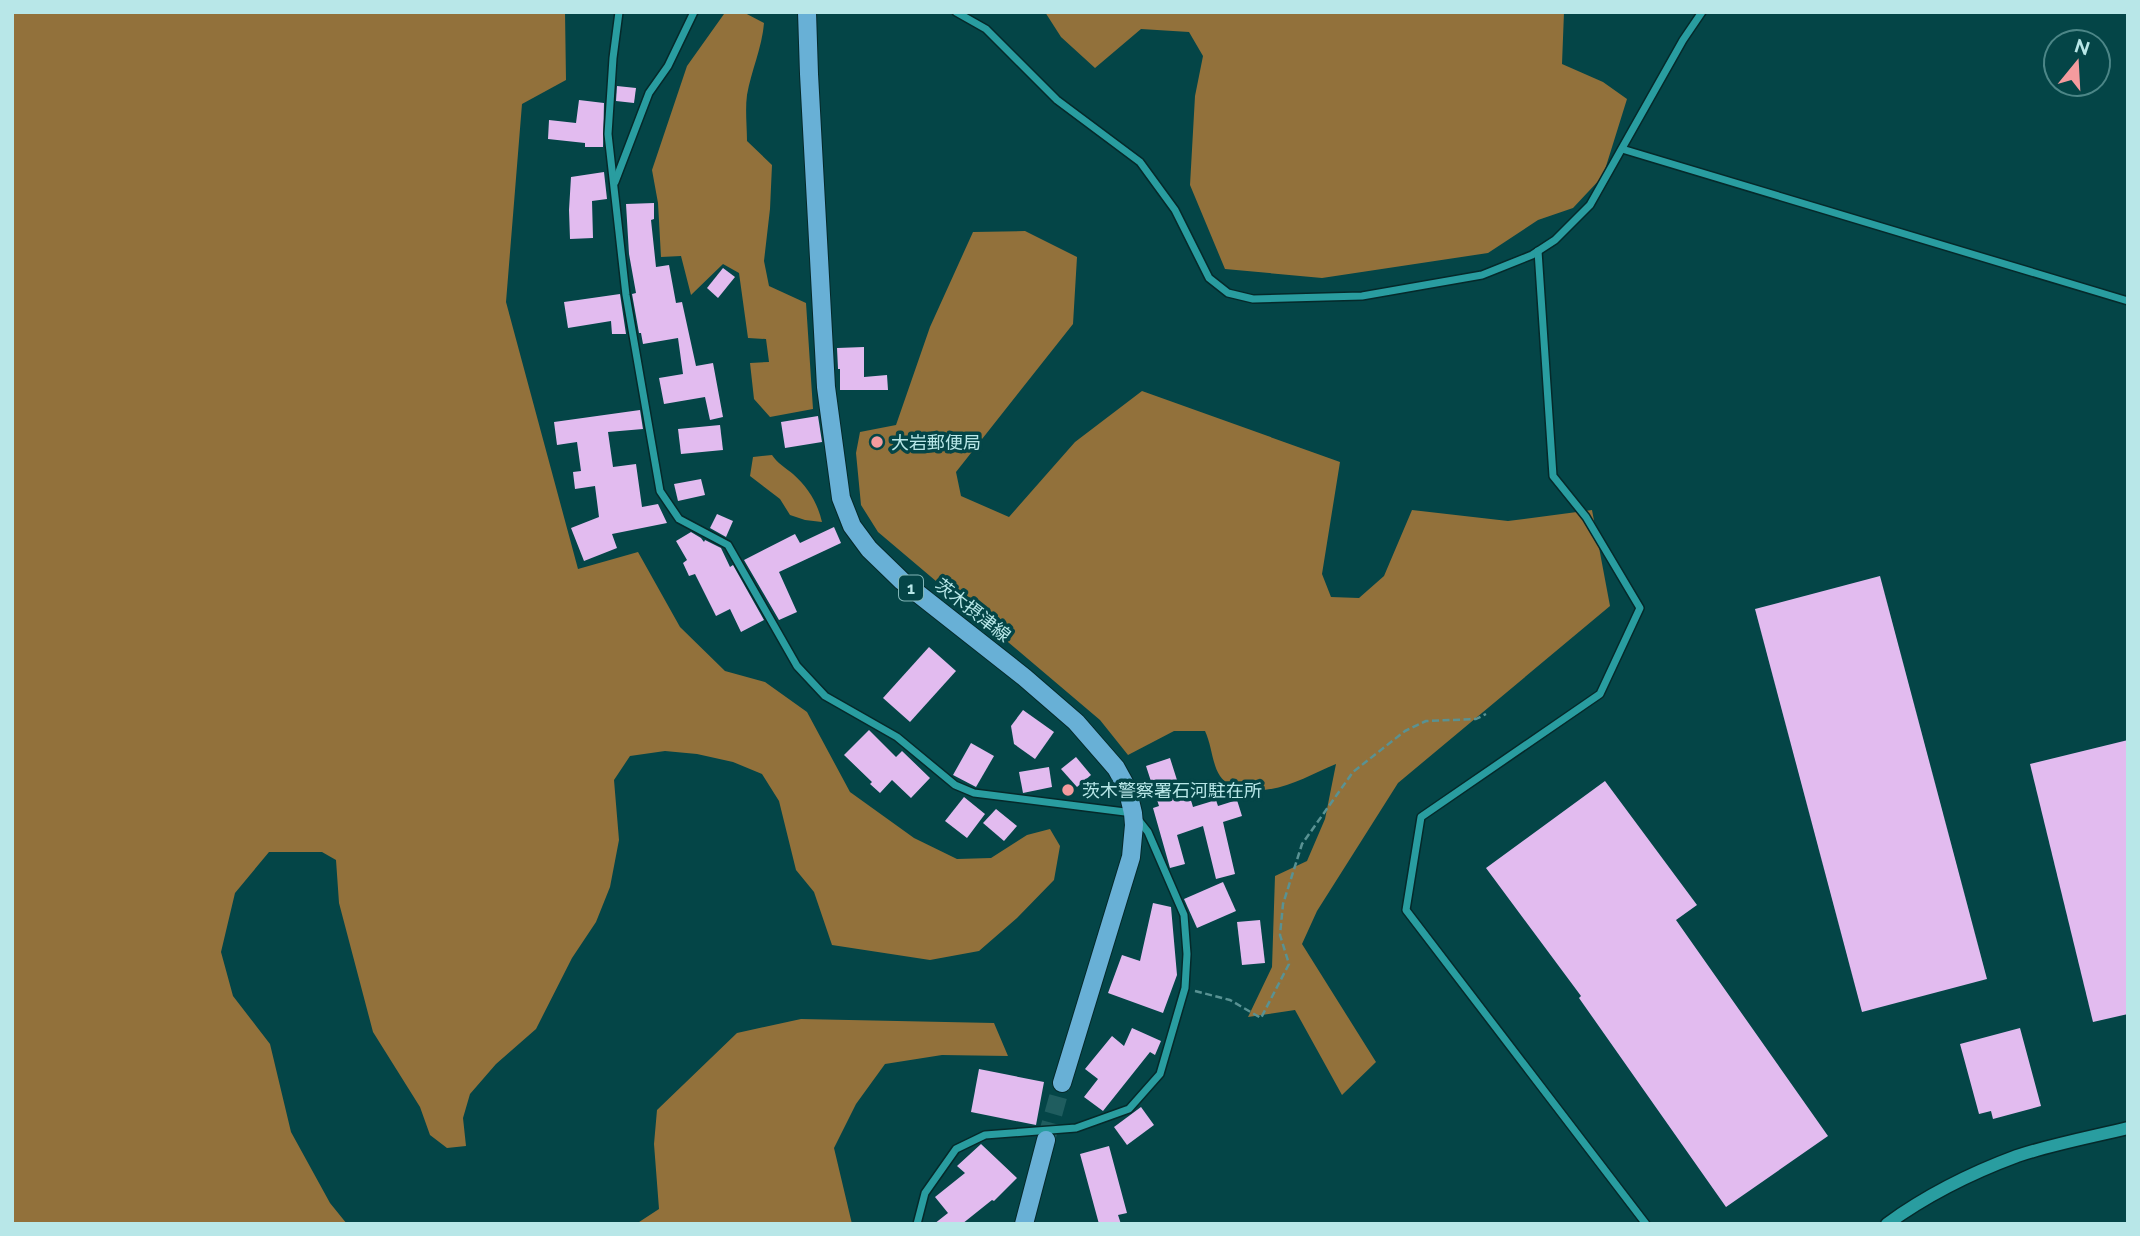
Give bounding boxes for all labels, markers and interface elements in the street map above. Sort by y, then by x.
north arrow [2042,28,2112,98]
text: N [2072,34,2093,60]
place label: 大岩郵便局 [891,432,981,453]
marker: 大岩郵便局 [869,434,885,450]
street label: 茨木摂津線 [931,574,1015,646]
road number: 1 [899,576,923,600]
place label: 茨木警察署石河駐在所 [1082,780,1262,801]
marker: 茨木警察署石河駐在所 [1060,782,1076,798]

